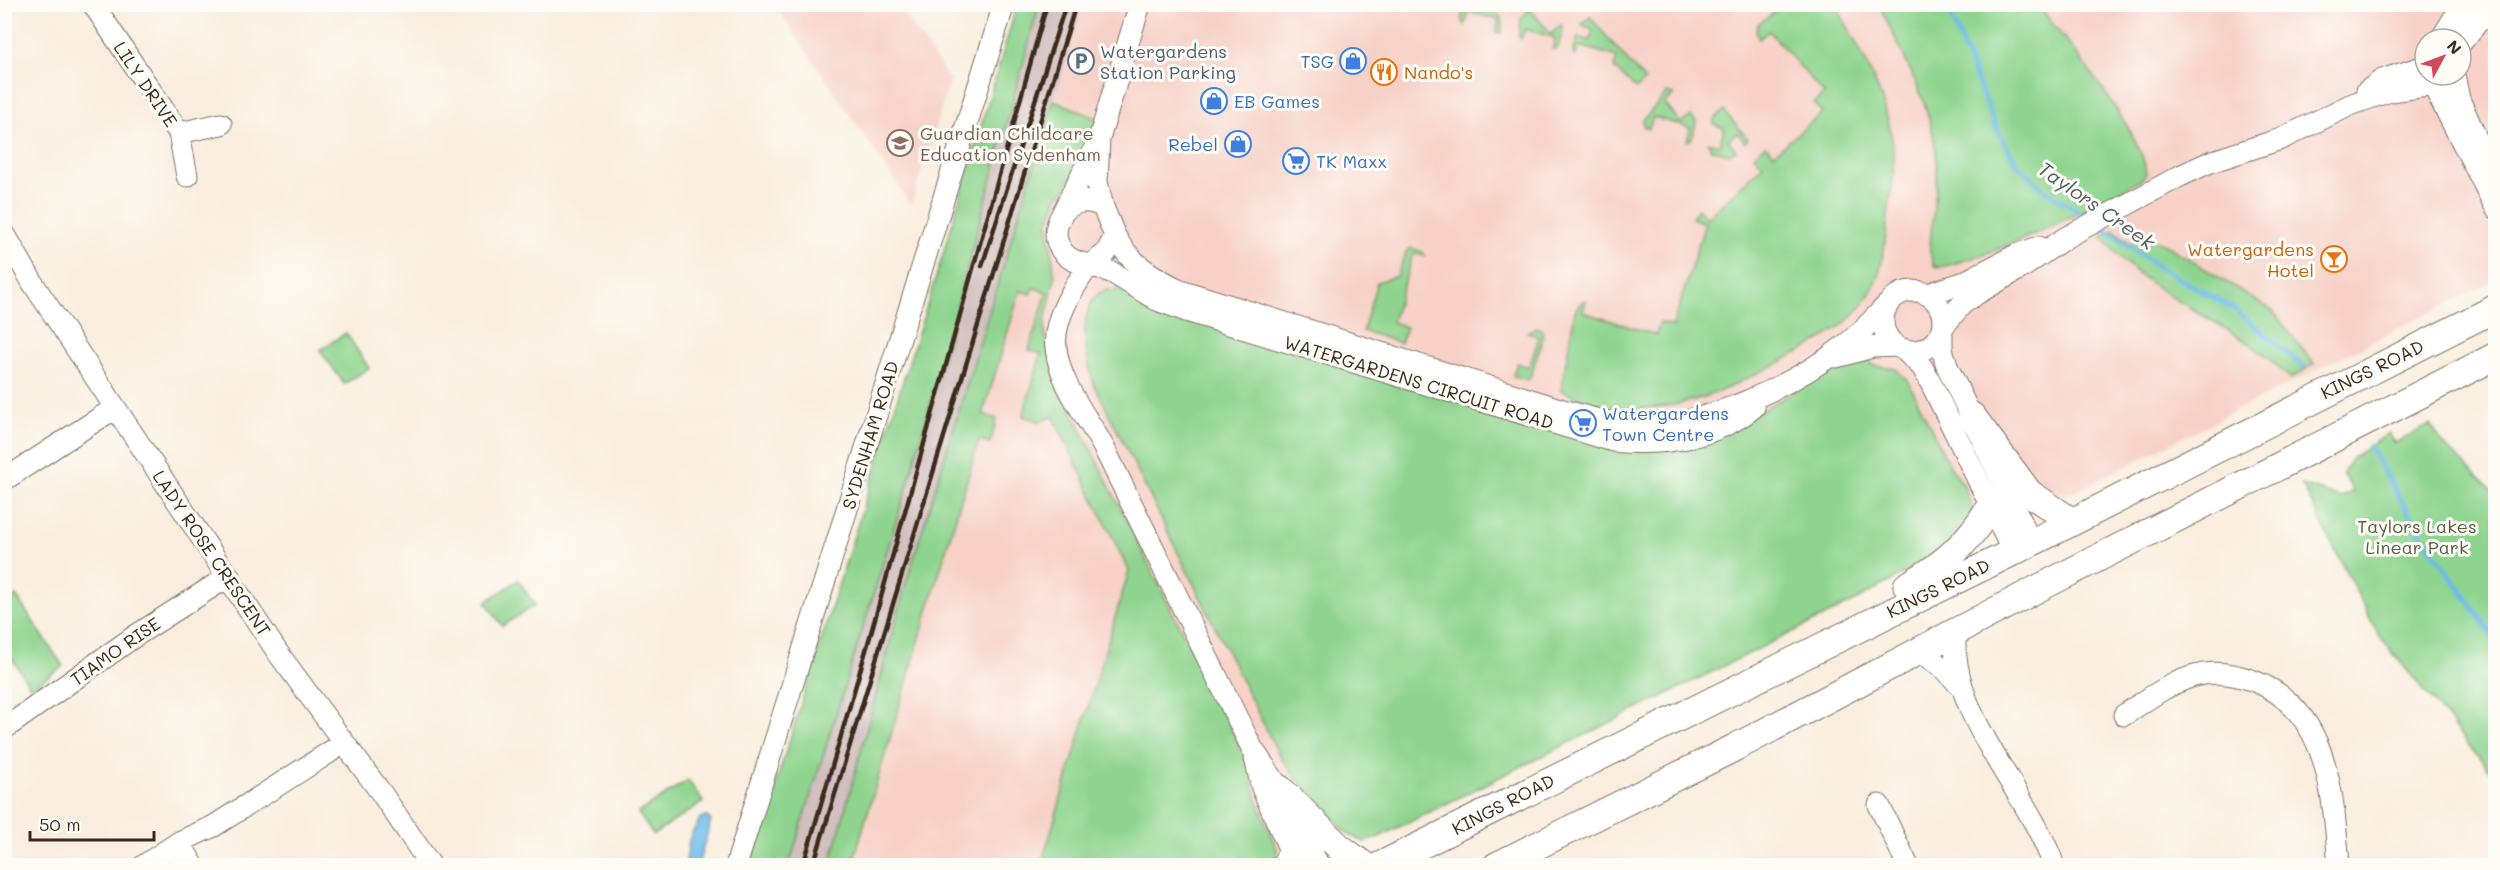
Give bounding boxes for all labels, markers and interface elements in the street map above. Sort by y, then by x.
north arrow [2413,27,2473,87]
text: N [2443,35,2467,58]
street label: LILY DRIVE [109,37,183,131]
place label: Watergardens Station Parking [1100,39,1236,84]
parking icon: Watergardens Station Parking [1066,46,1096,76]
shop icon: TSG [1338,46,1368,76]
place label: TSG [1301,49,1334,73]
restaurant icon: Nando's [1369,57,1399,87]
place label: Nando's [1404,60,1473,84]
shop icon: EB Games [1199,86,1229,116]
place label: EB Games [1234,89,1320,113]
place label: Guardian Childcare Education Sydenham [920,121,1101,166]
school or university icon: Guardian Childcare Education Sydenham [885,128,915,158]
shop icon: Rebel [1223,129,1253,159]
place label: Rebel [1168,132,1218,156]
supermarket icon: TK Maxx [1281,146,1311,176]
place label: TK Maxx [1316,149,1387,173]
water label: Taylors Creek [2034,155,2161,255]
place label: Watergardens Hotel [2187,237,2314,282]
bar icon: Watergardens Hotel [2319,244,2349,274]
street label: WATERGARDENS CIRCUIT ROAD [1281,329,1557,435]
street label: KINGS ROAD [2316,334,2428,404]
street label: SYDENHAM ROAD [836,358,904,512]
place label: Watergardens Town Centre [1602,401,1729,446]
supermarket icon: Watergardens Town Centre [1568,408,1598,438]
street label: LADY ROSE CRESCENT [147,465,277,641]
park label: Taylors Lakes Linear Park [2357,514,2477,559]
street label: KINGS ROAD [1882,553,1994,623]
street label: TIAMO RISE [65,611,165,691]
street label: KINGS ROAD [1448,768,1558,840]
scale bar [30,804,154,842]
text: 50 m [39,812,81,836]

